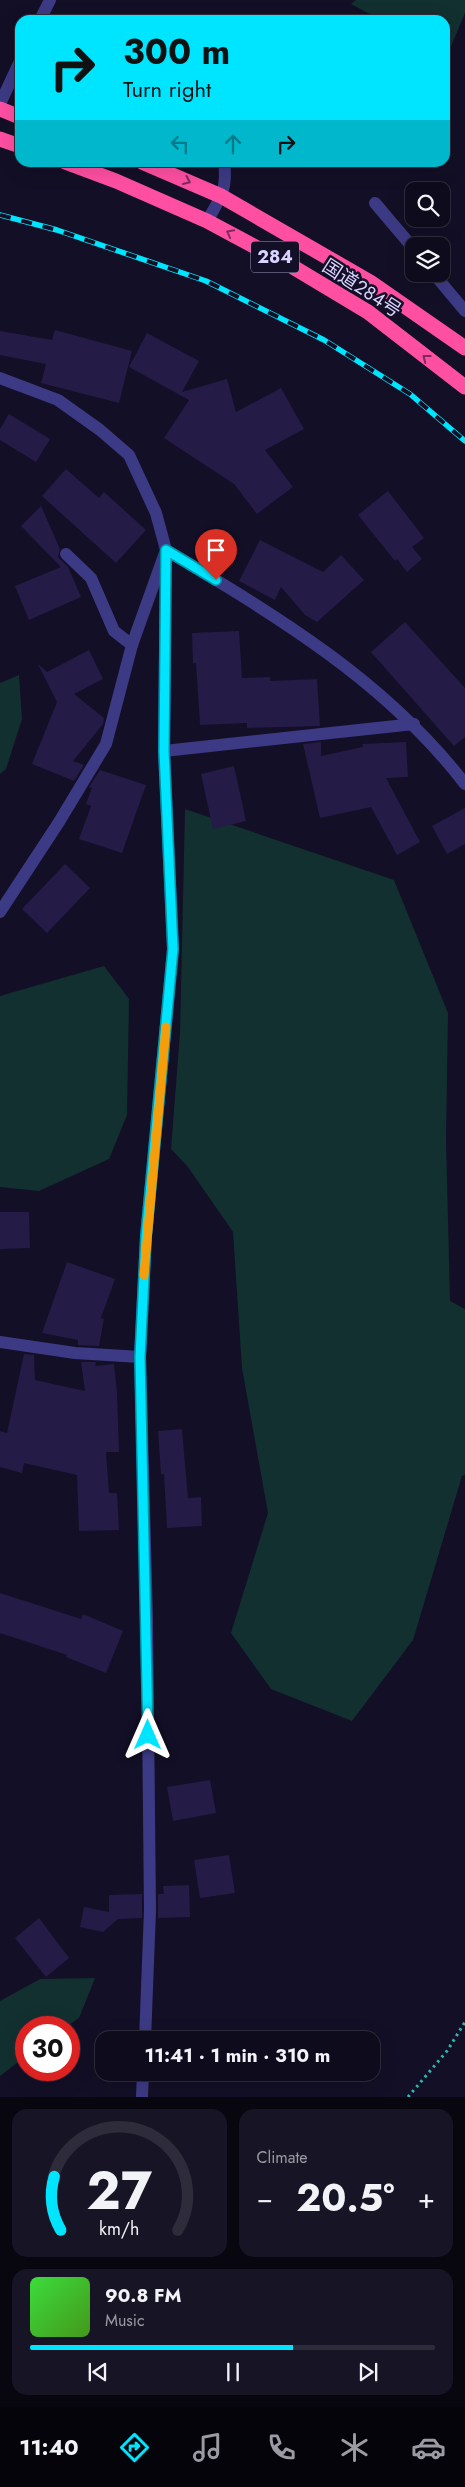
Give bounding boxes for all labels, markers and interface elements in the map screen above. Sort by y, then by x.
text: 300 m [123,27,230,77]
icon: right [40,35,105,100]
text: Turn right [123,73,211,105]
icon: left [166,130,194,158]
icon: ahead [219,130,247,158]
icon: right [272,130,300,158]
one-way arrow [182,175,191,185]
map controls [405,182,450,282]
button: search [405,182,450,227]
one-way arrow [227,230,236,240]
button: layers [405,237,450,282]
road number: 284 [251,242,299,272]
street label: 国道284号 [317,252,407,324]
one-way arrow [423,355,432,363]
pin [195,529,237,580]
icon: arrive [202,536,230,564]
position arrow [121,1708,173,1760]
speed limit sign: 30 [15,2016,80,2081]
text: 11:41 · 1 min · 310 m [145,2042,330,2069]
text: Climate [257,2146,308,2169]
text: 27 [87,2153,153,2229]
text: 20.5° [296,2170,394,2225]
text: − [257,2178,273,2219]
text: + [418,2178,435,2219]
text: km/h [99,2216,139,2242]
text: 90.8 FM [105,2282,181,2309]
text: Music [105,2309,145,2332]
icon: previous [84,2358,112,2386]
icon: pause [219,2358,247,2386]
icon: next [354,2358,382,2386]
icon: directions [117,2430,152,2465]
icon: music [190,2430,225,2465]
icon: phone [264,2430,299,2465]
icon: climate [337,2430,372,2465]
icon: car [411,2430,446,2465]
text: 11:40 [19,2431,79,2463]

